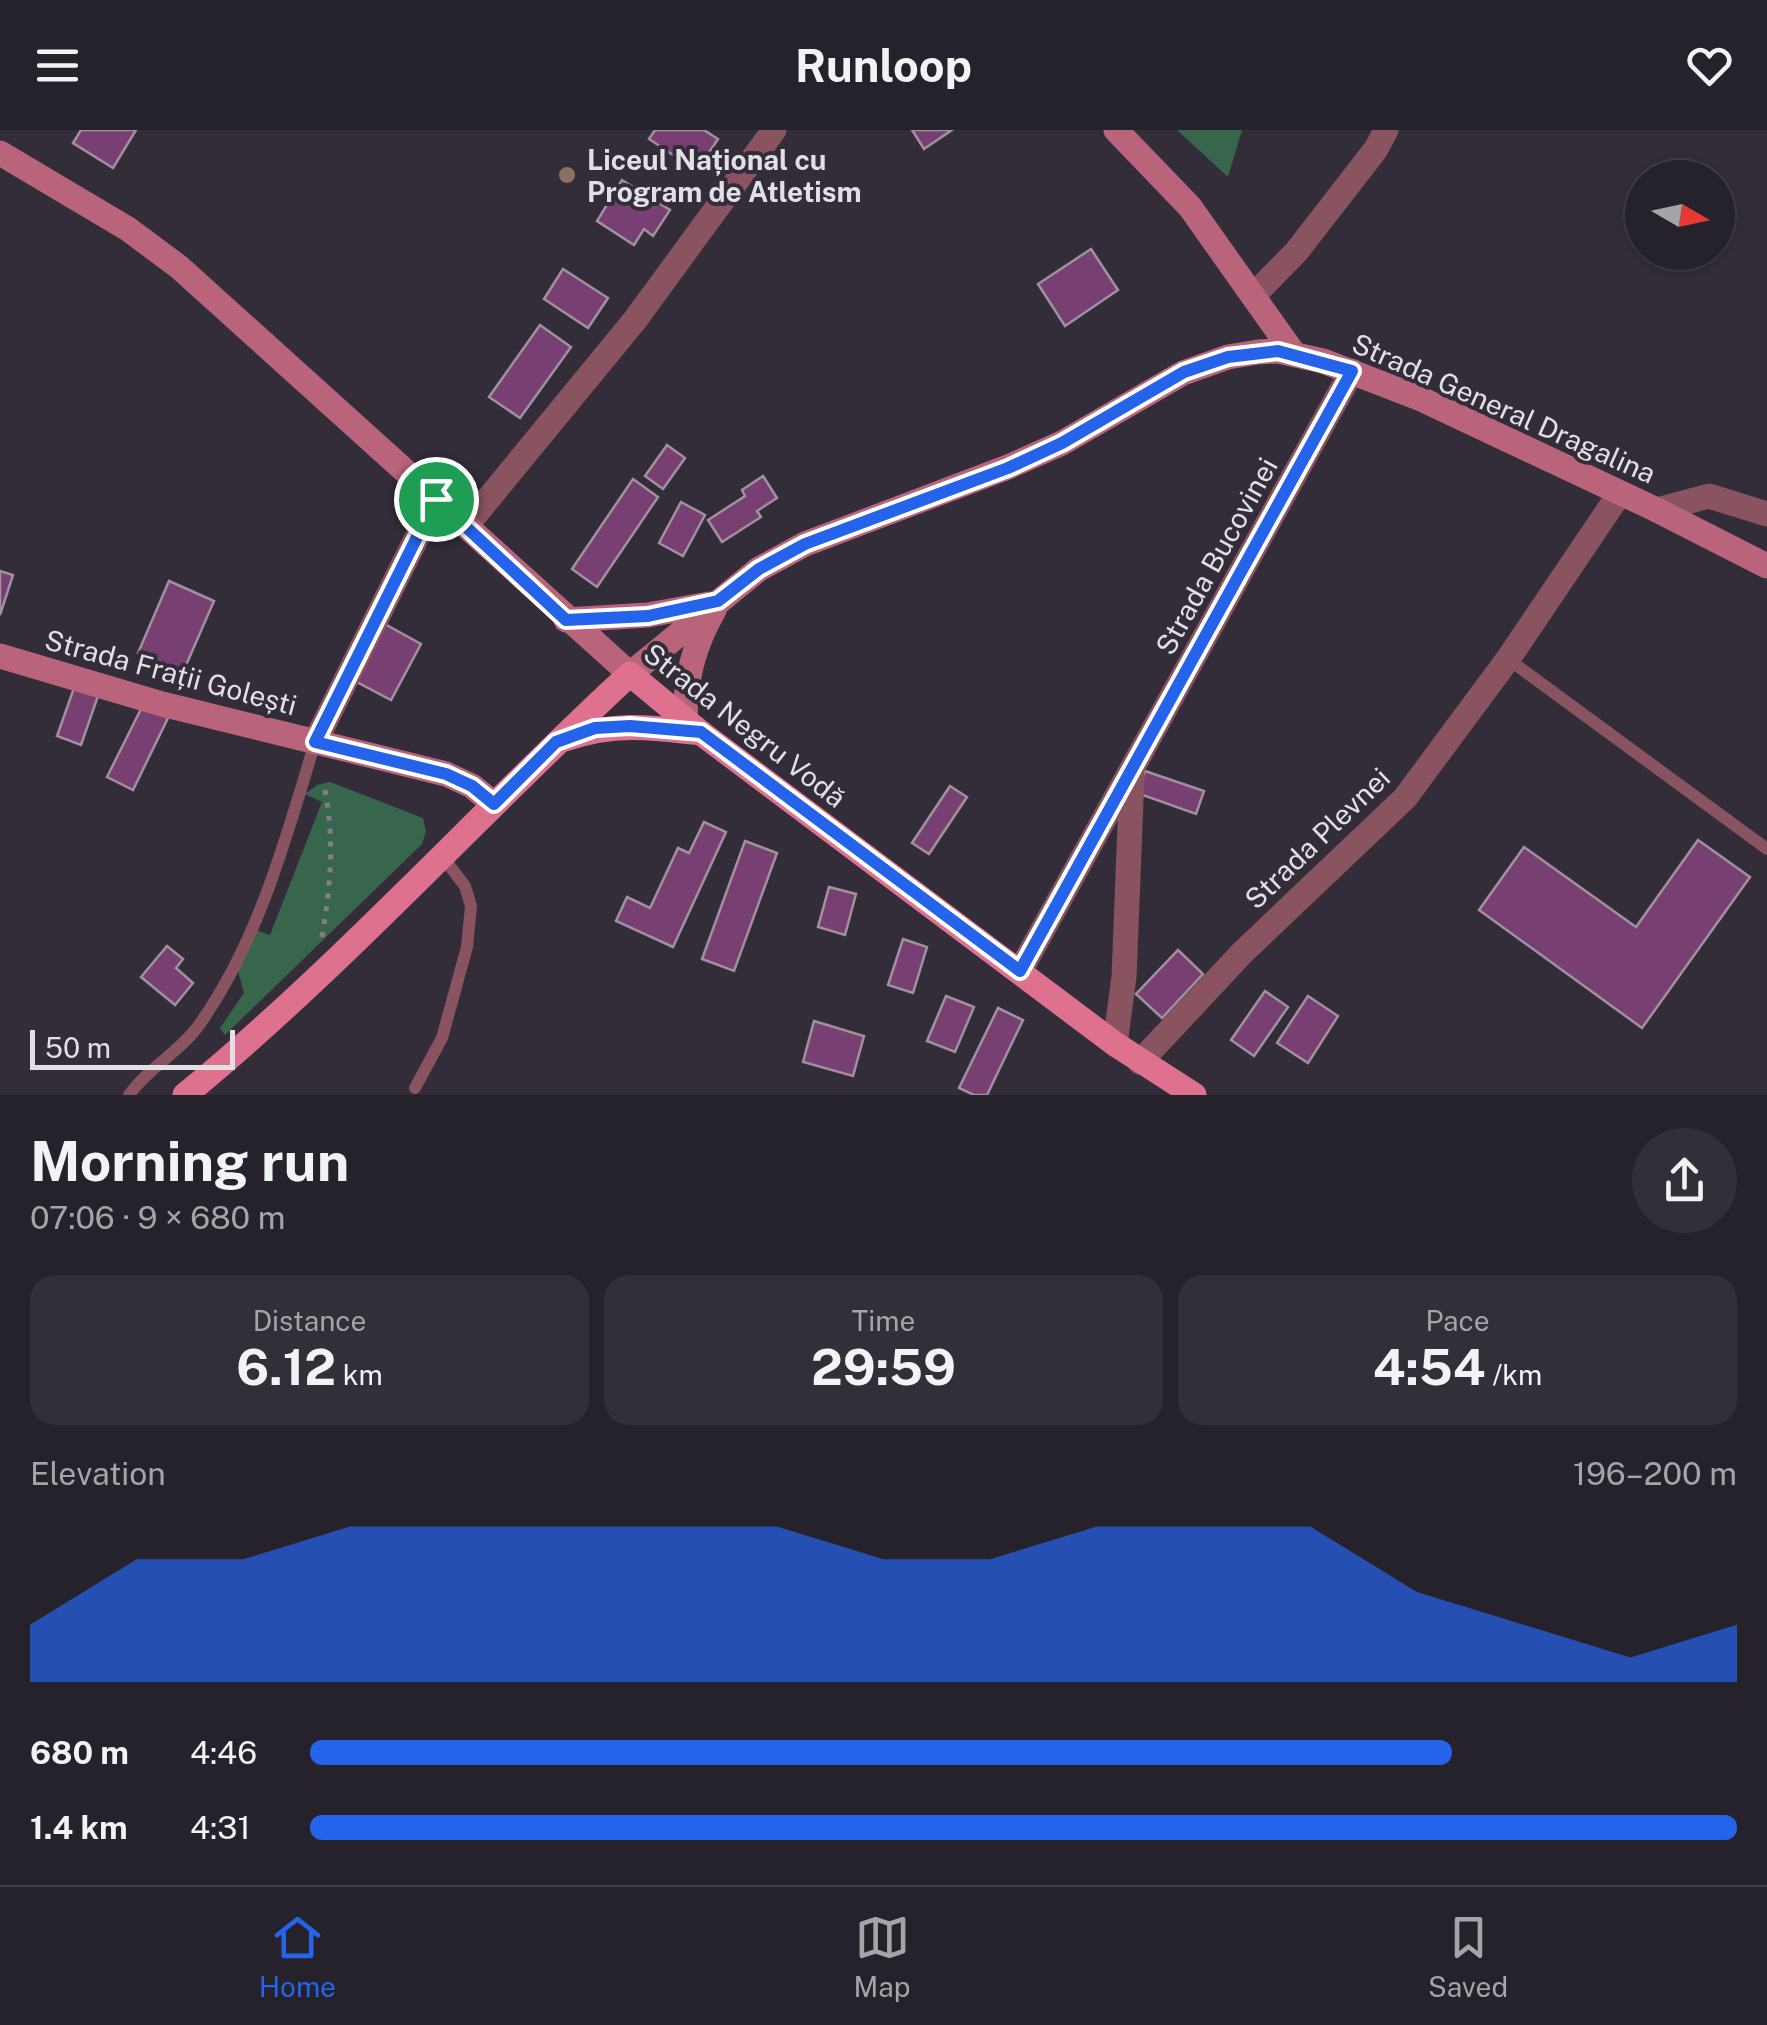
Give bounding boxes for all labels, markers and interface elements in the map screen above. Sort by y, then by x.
icon: menu [30,38,85,93]
icon: heart [1682,38,1737,93]
text: Runloop [795,39,972,92]
place label: Liceul Național cu Program de Atletism [587,143,862,208]
north arrow [1625,160,1735,270]
map controls [1625,160,1735,270]
marker: Liceul Național cu Program de Atletism [556,164,578,186]
street label: Strada General Dragalina [1347,326,1661,490]
street label: Strada Bucovinei [1148,452,1284,660]
pin [394,457,479,542]
icon: arrive [409,472,464,527]
street label: Strada Frații Golești [42,623,300,721]
street label: Strada Negru Vodă [637,636,853,814]
street label: Strada Plevnei [1238,761,1396,915]
scale bar [30,1025,235,1070]
text: 50 m [45,1031,111,1064]
button: share [1632,1128,1737,1233]
text: Morning run [30,1129,349,1193]
text: 07:06 · 9 × 680 m [30,1199,286,1236]
text: Distance [253,1304,366,1337]
text: Time [852,1304,915,1337]
text: Pace [1425,1304,1490,1337]
text: 6.12 [236,1337,336,1396]
text: 29:59 [811,1337,956,1396]
text: 4:54 [1373,1337,1486,1396]
text: km [336,1358,383,1391]
text: /km [1486,1358,1542,1391]
text: Elevation [30,1455,166,1492]
text: 196–200 m [1573,1455,1737,1492]
text: 680 m [30,1734,129,1771]
text: 4:46 [190,1734,257,1771]
text: 1.4 km [30,1809,128,1846]
text: 4:31 [190,1809,251,1846]
tab: Home [259,1910,336,2003]
tab: Map [854,1910,910,2003]
tab: Saved [1428,1910,1508,2003]

